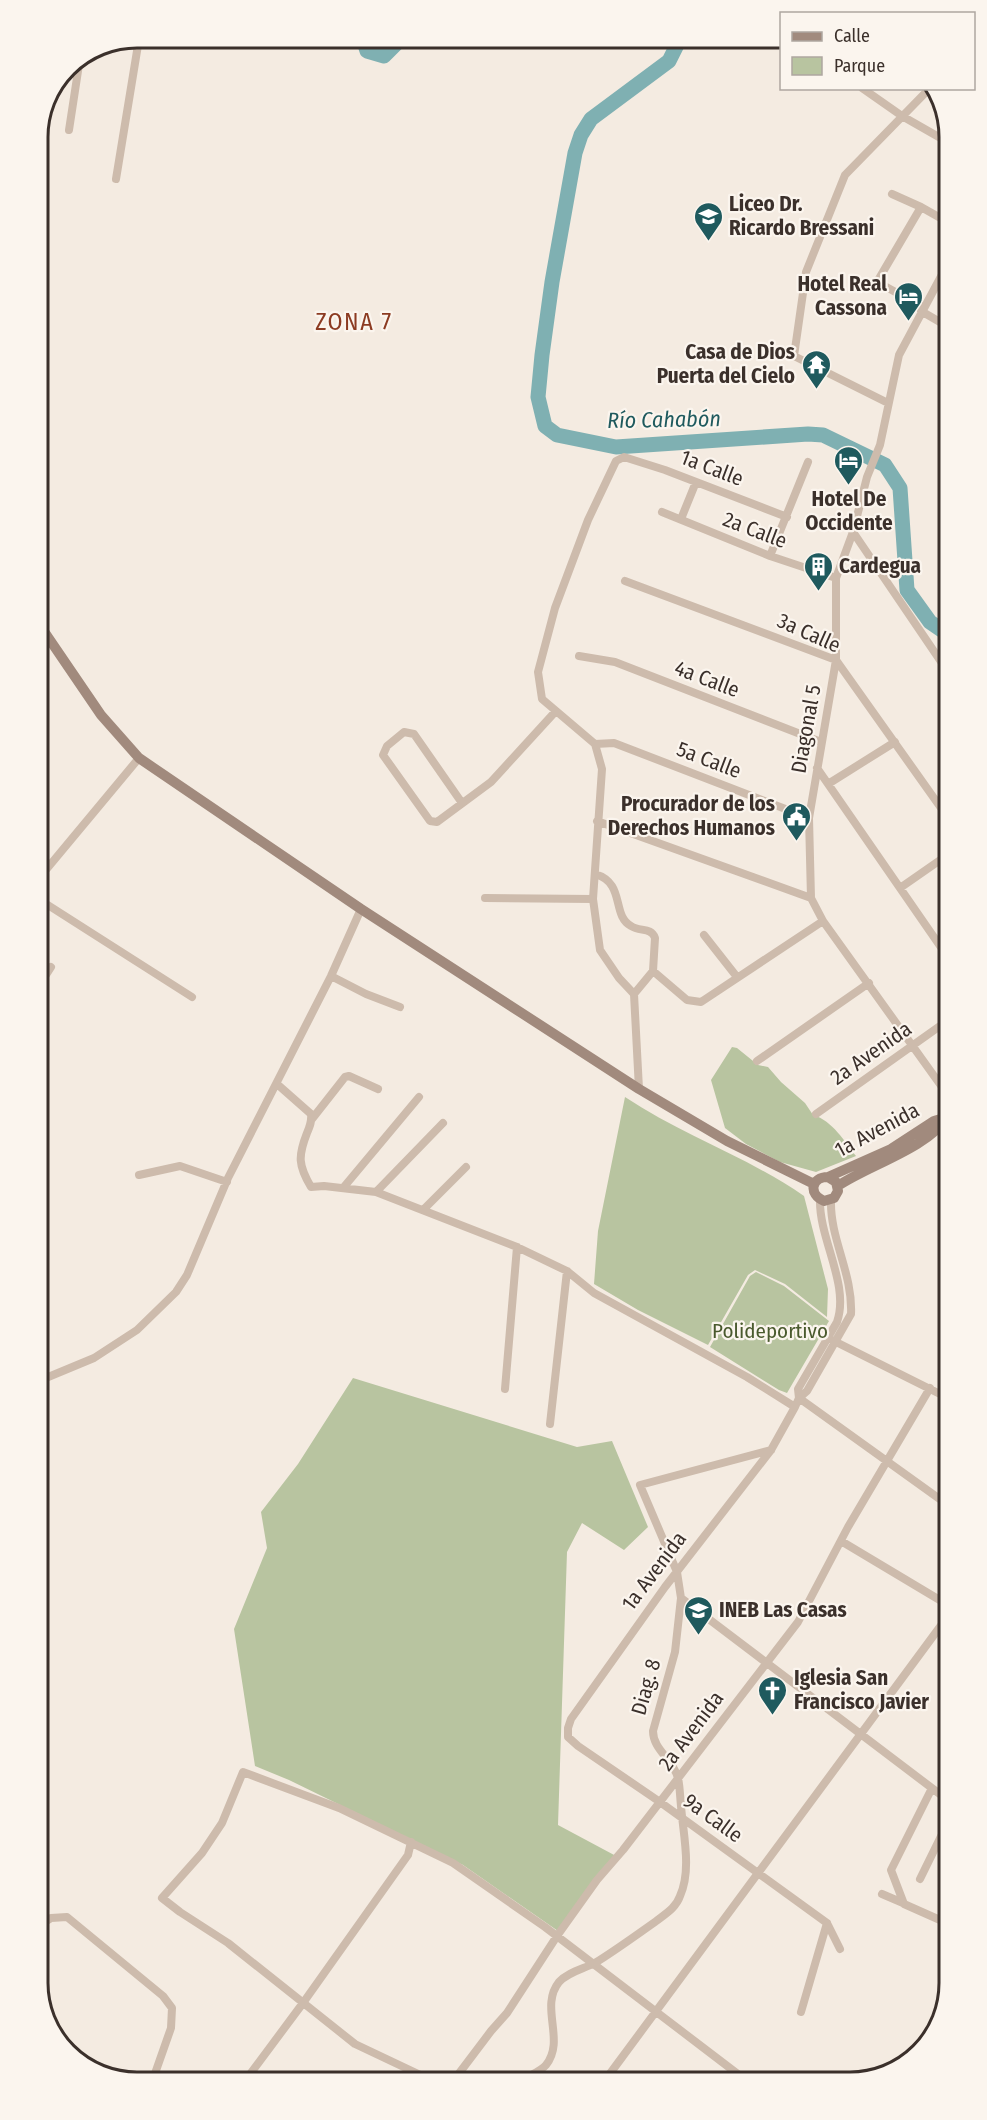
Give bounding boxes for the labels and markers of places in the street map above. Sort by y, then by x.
place label: Liceo Dr. Ricardo Bressani [729,191,874,241]
school or university icon: Liceo Dr. Ricardo Bressani [692,200,724,242]
place label: Hotel Real Cassona [797,271,887,321]
hotel icon: Hotel Real Cassona [892,280,924,322]
place label: Casa de Dios Puerta del Cielo [657,339,795,389]
temple icon: Casa de Dios Puerta del Cielo [800,348,832,390]
hotel icon: Hotel De Occidente [833,444,865,486]
place label: Hotel De Occidente [805,486,893,536]
building icon: Cardegua [802,550,834,592]
place label: Cardegua [839,553,921,579]
place label: Procurador de los Derechos Humanos [608,791,775,841]
public building icon: Procurador de los Derechos Humanos [780,800,812,842]
school or university icon: INEB Las Casas [682,1594,714,1636]
place label: INEB Las Casas [719,1597,847,1623]
place label: Iglesia San Francisco Javier [794,1665,929,1715]
church icon: Iglesia San Francisco Javier [757,1674,789,1716]

